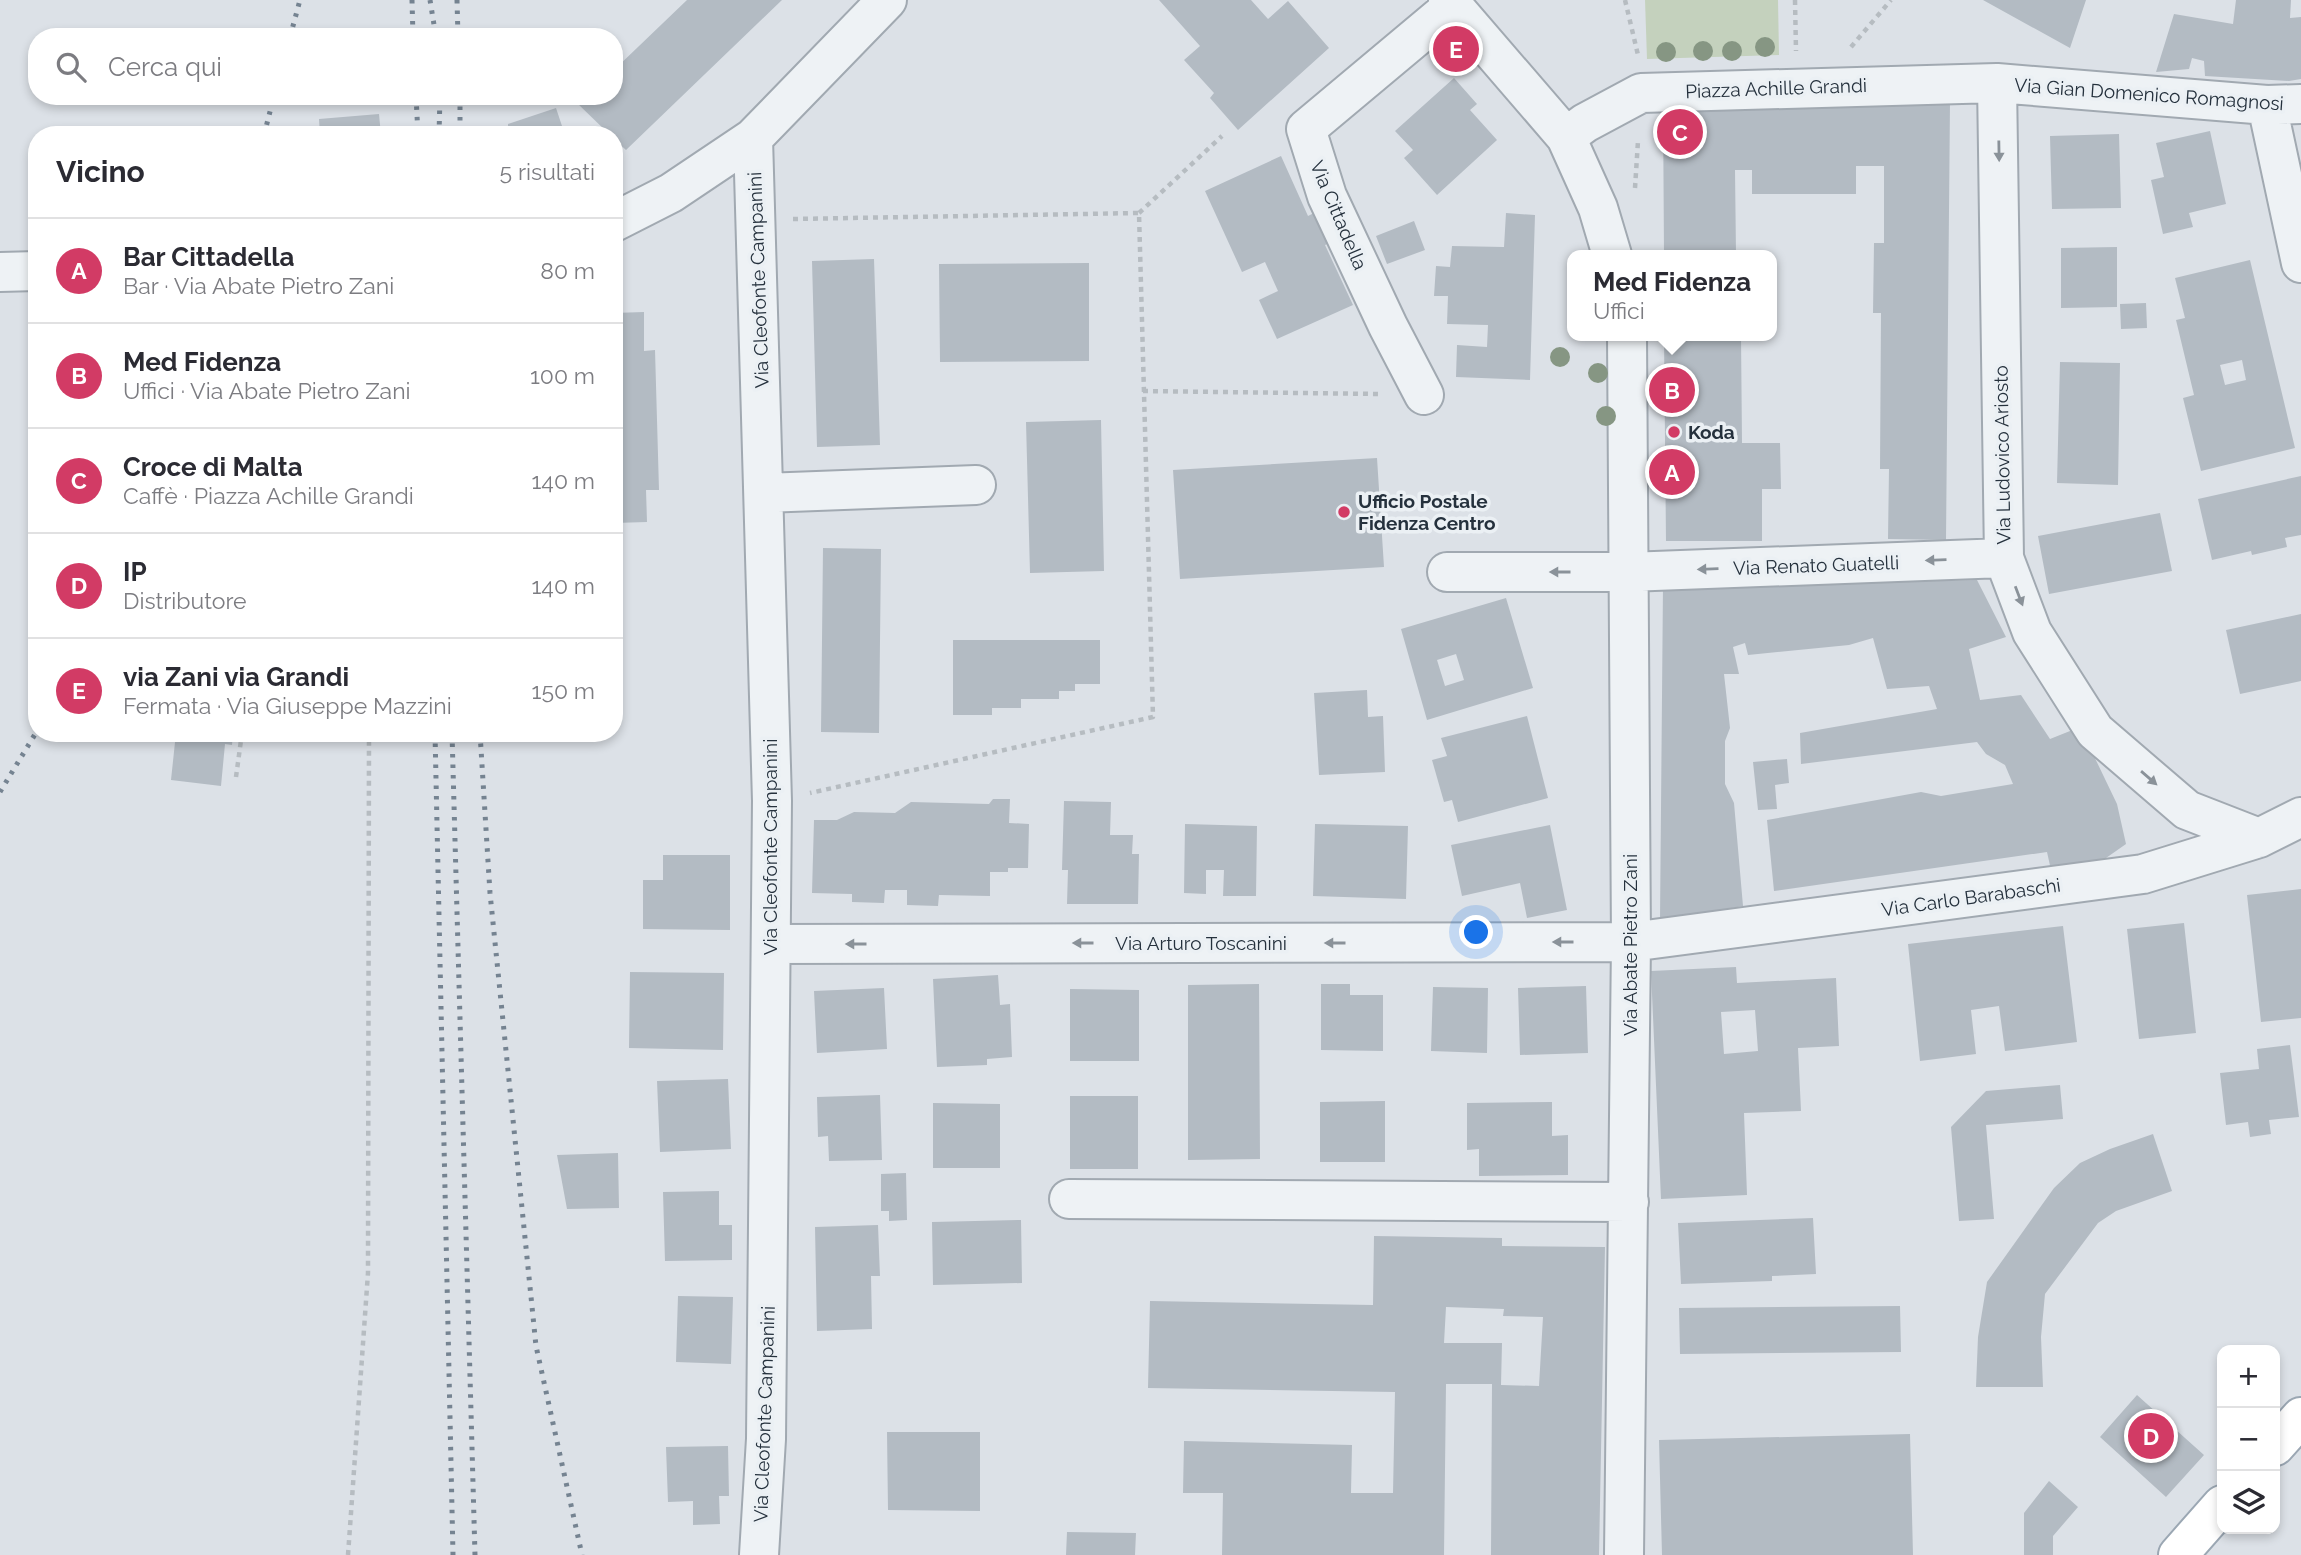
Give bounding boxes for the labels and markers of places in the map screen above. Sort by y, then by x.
pin: E [1433,23,1479,75]
pin: C [1657,106,1703,158]
pin: B [1649,364,1695,416]
place label: Koda [1688,421,1735,443]
marker: Koda [1666,424,1682,440]
pin: A [1649,446,1695,498]
place label: Ufficio Postale Fidenza Centro [1358,490,1496,534]
marker: Ufficio Postale Fidenza Centro [1336,504,1352,520]
pin: D [2128,1410,2174,1462]

